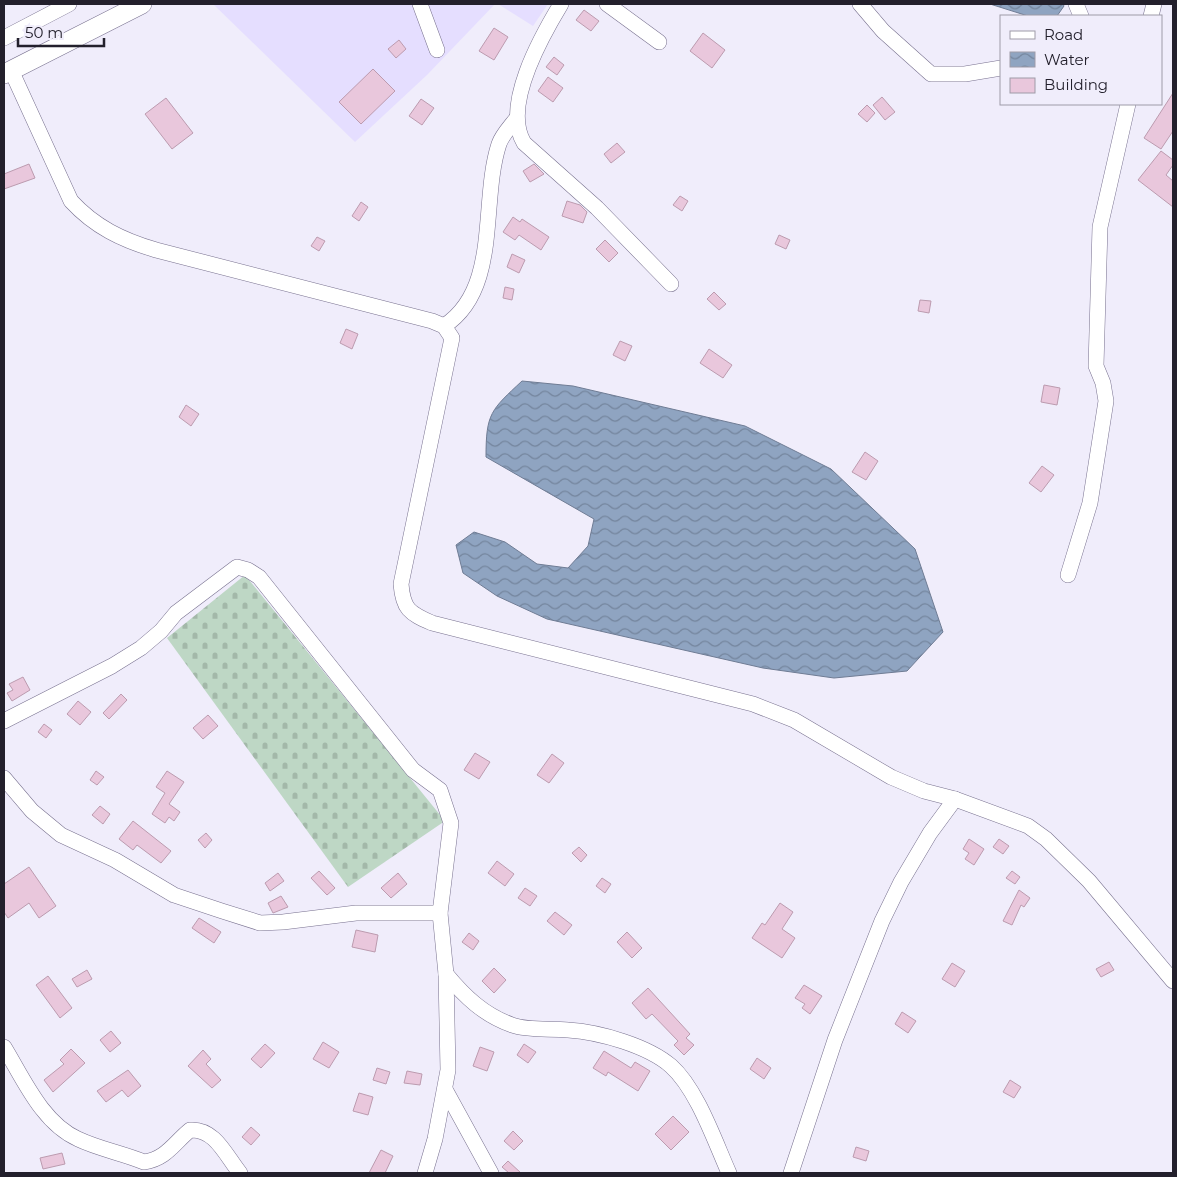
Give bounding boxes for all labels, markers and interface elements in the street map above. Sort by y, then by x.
scale bar [18,15,104,47]
legend [1000,15,1162,105]
text: 50 m [25,23,63,42]
text: Road [1044,25,1083,44]
text: Water [1044,50,1090,69]
text: Building [1044,75,1108,94]

